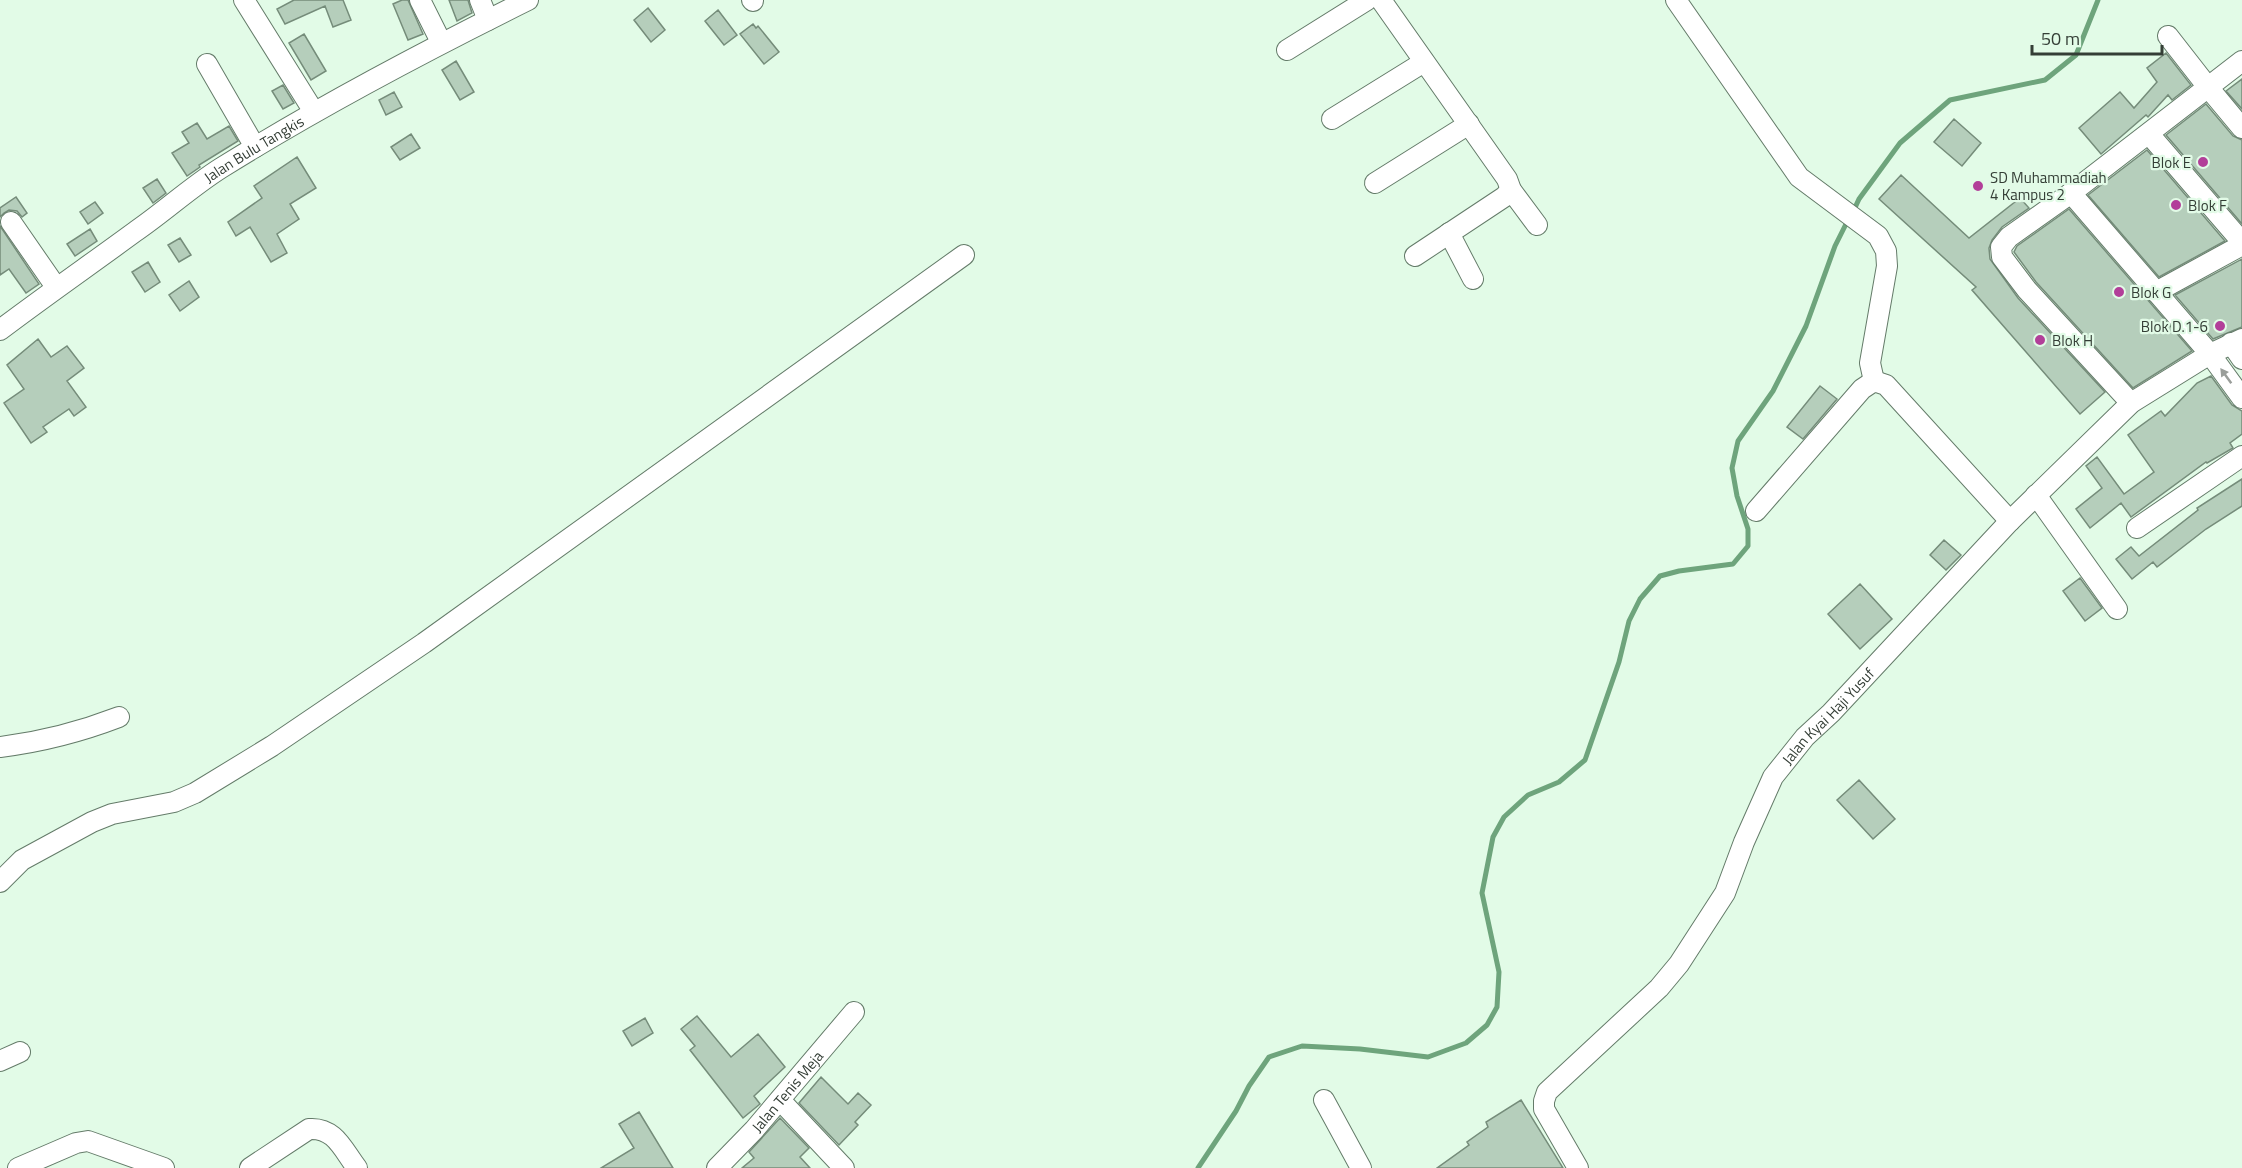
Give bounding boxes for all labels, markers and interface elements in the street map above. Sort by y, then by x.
scale bar [2032,18,2162,56]
text: 50 m [2041,25,2080,52]
street label: Jalan Bulu Tangkis [199,109,308,188]
place label: Blok E [2152,151,2191,174]
marker: Blok E [2196,155,2210,169]
place label: SD Muhammadiah 4 Kampus 2 [1990,166,2107,206]
marker: SD Muhammadiah 4 Kampus 2 [1971,179,1985,193]
place label: Blok F [2188,194,2227,217]
marker: Blok F [2169,198,2183,212]
place label: Blok G [2131,281,2171,304]
marker: Blok G [2112,285,2126,299]
place label: Blok D.1-6 [2141,315,2208,338]
marker: Blok D.1-6 [2213,319,2227,333]
place label: Blok H [2052,329,2093,352]
marker: Blok H [2033,333,2047,347]
one-way arrow [2221,368,2232,384]
street label: Jalan Kyai Haji Yusuf [1776,662,1879,769]
street label: Jalan Tenis Meja [746,1045,829,1137]

